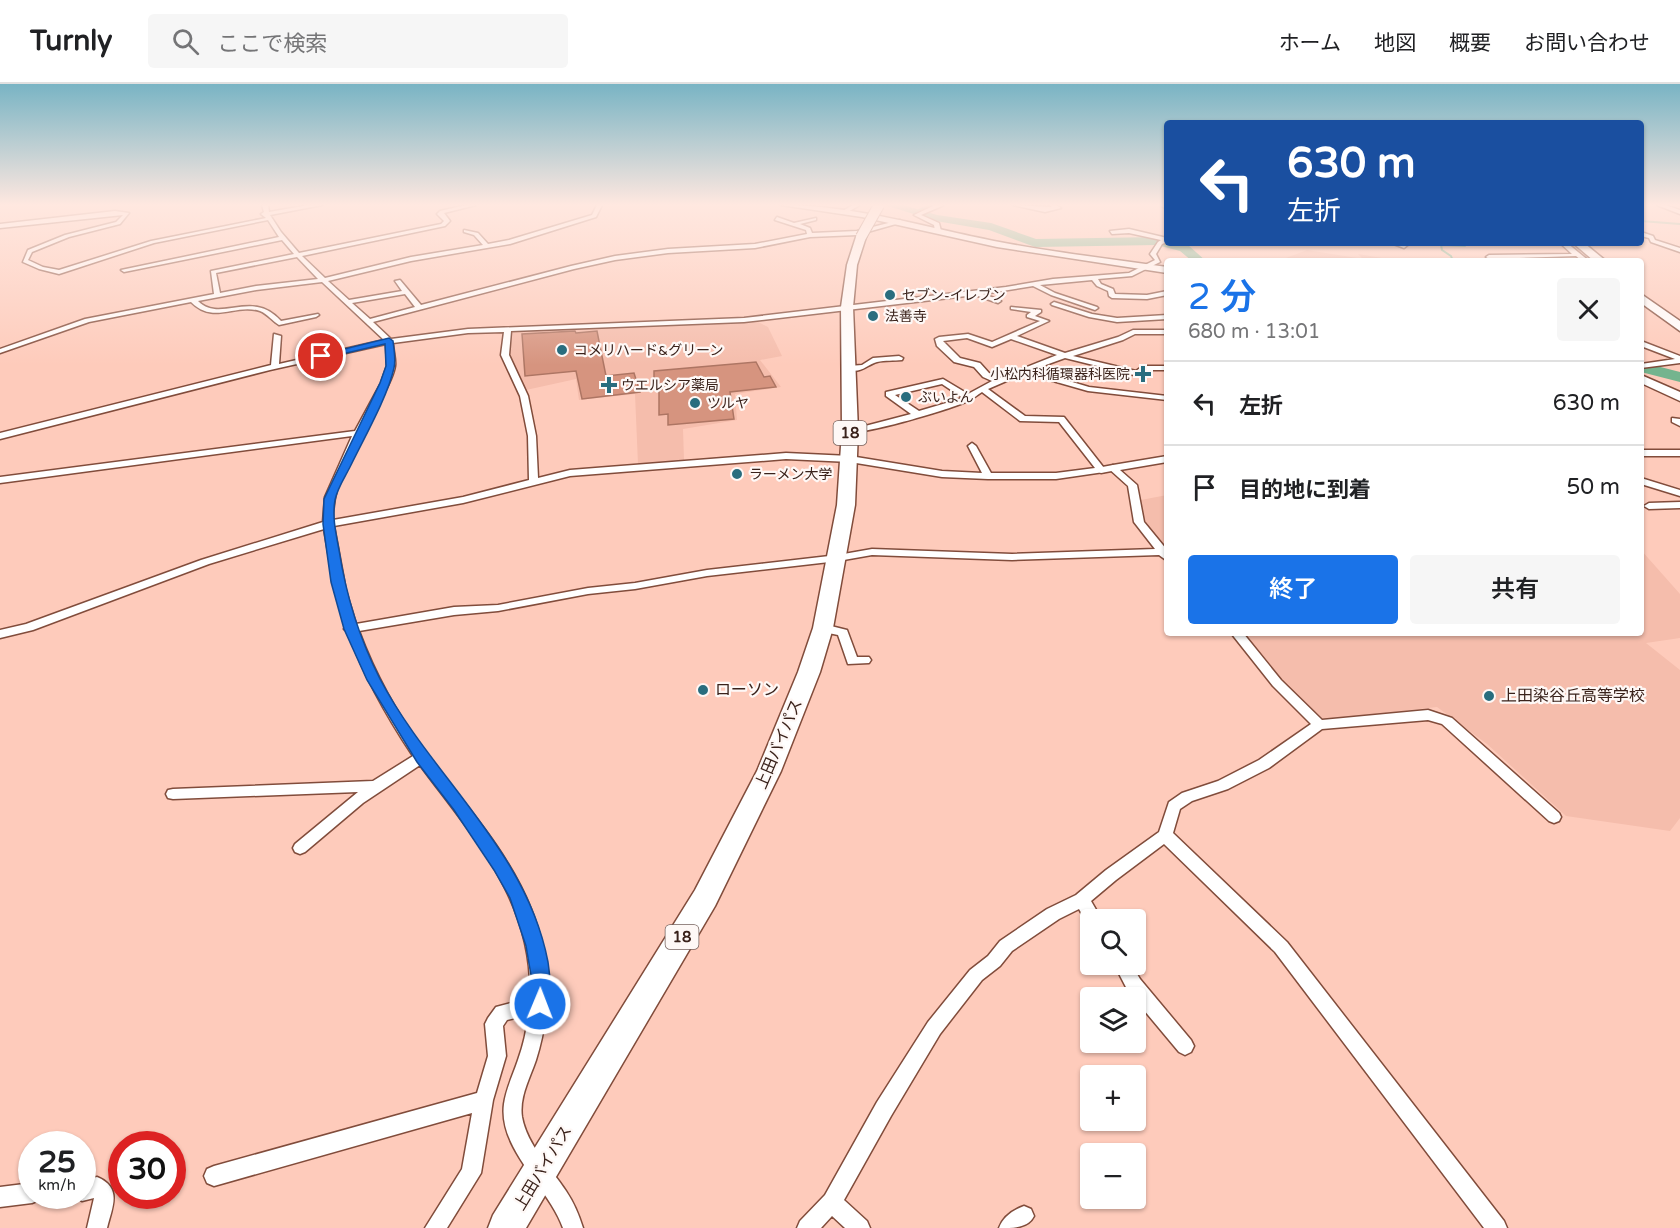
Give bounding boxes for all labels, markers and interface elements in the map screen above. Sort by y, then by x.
search box [148,14,568,68]
text: Turnly [30,24,112,58]
icon: search [169,25,202,58]
text: ここで検索 [217,31,327,57]
text: ホーム [1279,31,1341,56]
text: 地図 [1374,31,1416,56]
text: 概要 [1449,31,1491,56]
text: お問い合わせ [1524,31,1650,56]
text: 630 m [1287,138,1416,189]
icon: left [1188,144,1266,222]
text: 左折 [1287,195,1341,228]
text: 2 分 [1188,276,1256,319]
button: close [1557,278,1620,341]
place label: セブン-イレブン [902,287,1006,304]
marker: セブン-イレブン [883,288,897,302]
place label: 法善寺 [885,308,927,325]
marker: 法善寺 [866,309,880,323]
text: 680 m · 13:01 [1188,320,1320,344]
pin [295,330,346,381]
icon: arrive [304,339,337,372]
place label: コメリハード&グリーン [574,342,724,359]
marker: コメリハード&グリーン [555,343,569,357]
marker: 小松内科循環器科医院 [1134,365,1152,383]
place label: 小松内科循環器科医院 [990,366,1130,383]
place label: ウエルシア薬局 [621,377,719,394]
marker: ウエルシア薬局 [602,378,616,392]
icon: left [1188,387,1221,420]
place label: ぶいよん [918,389,974,406]
marker: ぶいよん [899,390,913,404]
text: 630 m [1553,390,1620,416]
text: 左折 [1239,393,1283,419]
place label: ツルヤ [707,395,749,412]
marker: ツルヤ [688,396,702,410]
road number: 18 [834,421,866,445]
place label: ラーメン大学 [749,466,832,483]
marker: ラーメン大学 [730,467,744,481]
icon: arrive [1188,471,1221,504]
text: 50 m [1566,474,1620,500]
text: 目的地に到着 [1239,477,1371,503]
button: 終了 [1188,555,1398,624]
button: 共有 [1410,555,1620,624]
place label: ローソン [715,680,779,700]
marker: ローソン [696,683,710,697]
place label: 上田染谷丘高等学校 [1501,686,1645,706]
marker: 上田染谷丘高等学校 [1482,689,1496,703]
street label: 上田バイパス [751,696,807,792]
map controls [1080,909,1146,1209]
button: search [1080,909,1146,975]
road number: 18 [666,925,698,949]
position arrow [508,972,572,1036]
button: layers [1080,987,1146,1053]
button: + [1080,1065,1146,1131]
street label: 上田バイパス [510,1122,576,1214]
speed limit sign: 30 [108,1131,186,1209]
button: − [1080,1143,1146,1209]
text: 25 [38,1144,76,1181]
text: km/h [38,1176,76,1194]

